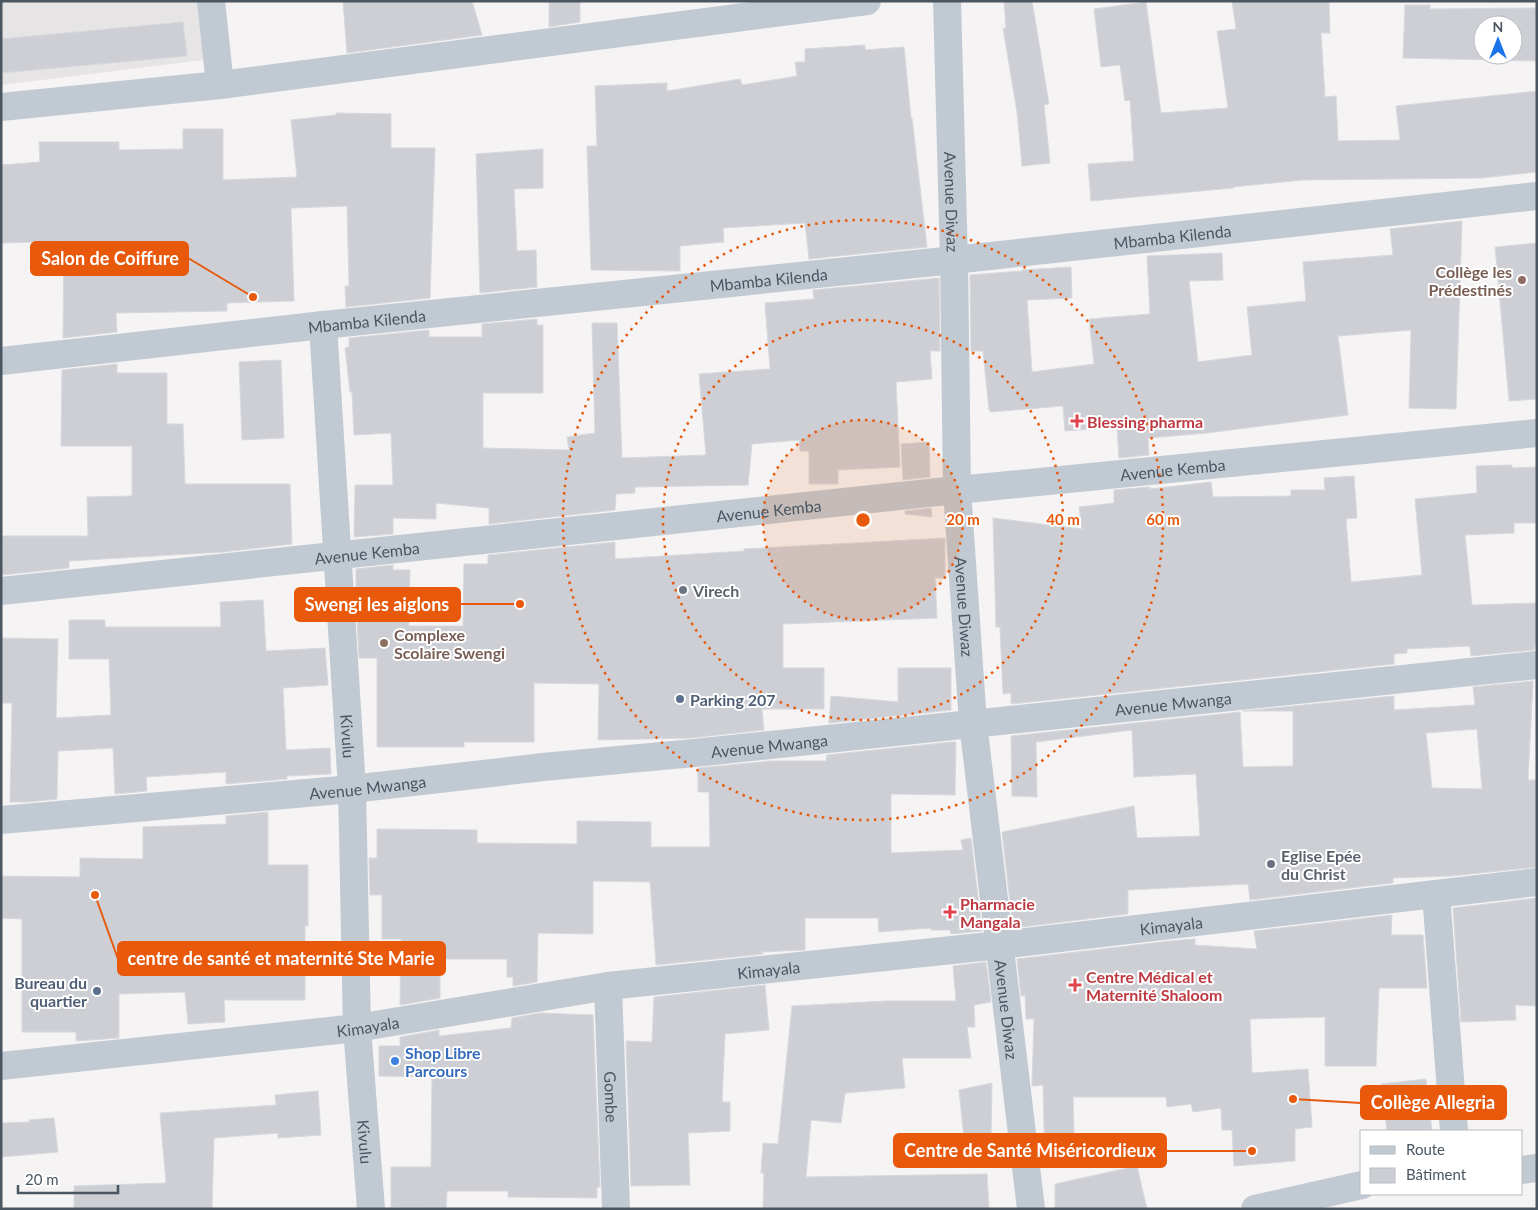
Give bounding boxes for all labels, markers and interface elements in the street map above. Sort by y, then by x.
north arrow [1473,15,1523,65]
text: N [1493,18,1503,35]
street label: Avenue Diwaz [942,151,963,252]
street label: Mbamba Kilenda [1112,220,1232,252]
callout: Salon de Coiffure [31,242,188,275]
text: Salon de Coiffure [41,247,179,269]
place label: Collège les Prédestinés [1428,262,1512,299]
street label: Mbamba Kilenda [709,264,829,295]
marker: Collège les Prédestinés [1516,274,1528,286]
street label: Mbamba Kilenda [307,305,427,336]
place label: Blessing pharma [1087,412,1203,431]
marker: Blessing pharma [1071,415,1083,427]
street label: Avenue Kemba [1119,454,1226,483]
street label: Avenue Kemba [715,495,822,525]
text: 20 m [946,510,980,528]
text: 40 m [1046,510,1080,528]
text: 60 m [1146,510,1180,528]
centre of rings [854,511,872,529]
street label: Avenue Kemba [313,537,421,567]
street label: Avenue Diwaz [952,556,978,657]
place label: Virech [692,581,739,600]
marker: Virech [677,584,689,596]
callout: Swengi les aiglons [295,588,460,621]
text: Swengi les aiglons [305,593,449,615]
place label: Complexe Scolaire Swengi [394,625,505,662]
marker: Complexe Scolaire Swengi [378,637,390,649]
street label: Avenue Mwanga [1114,687,1233,719]
place label: Parking 207 [690,690,776,709]
marker: Parking 207 [674,693,686,705]
street label: Kivulu [338,713,360,759]
street label: Avenue Mwanga [710,730,829,761]
street label: Avenue Mwanga [308,771,427,802]
place label: Eglise Epée du Christ [1281,846,1362,883]
marker: Eglise Epée du Christ [1265,858,1277,870]
place label: Pharmacie Mangala [960,894,1035,931]
marker: Pharmacie Mangala [944,906,956,918]
street label: Kimayala [1139,912,1204,938]
callout: centre de santé et maternité Ste Marie [118,942,445,975]
text: centre de santé et maternité Ste Marie [127,947,435,969]
street label: Kimayala [736,956,801,982]
street label: Avenue Diwaz [992,958,1023,1060]
place label: Centre Médical et Maternité Shaloom [1086,967,1222,1004]
place label: Bureau du quartier [14,973,87,1010]
marker: Centre Médical et Maternité Shaloom [1068,978,1082,992]
marker: Bureau du quartier [91,985,103,997]
street label: Kimayala [335,1012,401,1040]
place label: Shop Libre Parcours [405,1043,481,1080]
marker: Shop Libre Parcours [389,1055,401,1067]
street label: Gombe [602,1071,622,1123]
callout: Collège Allegria [1361,1086,1506,1119]
text: Collège Allegria [1371,1091,1495,1113]
street label: Kivulu [355,1119,377,1165]
legend [1360,1130,1523,1195]
callout: Centre de Santé Miséricordieux [894,1134,1166,1167]
text: Centre de Santé Miséricordieux [904,1139,1156,1161]
text: Route [1406,1140,1445,1158]
scale bar [18,1162,118,1194]
text: Bâtiment [1406,1165,1467,1183]
text: 20 m [25,1170,59,1188]

